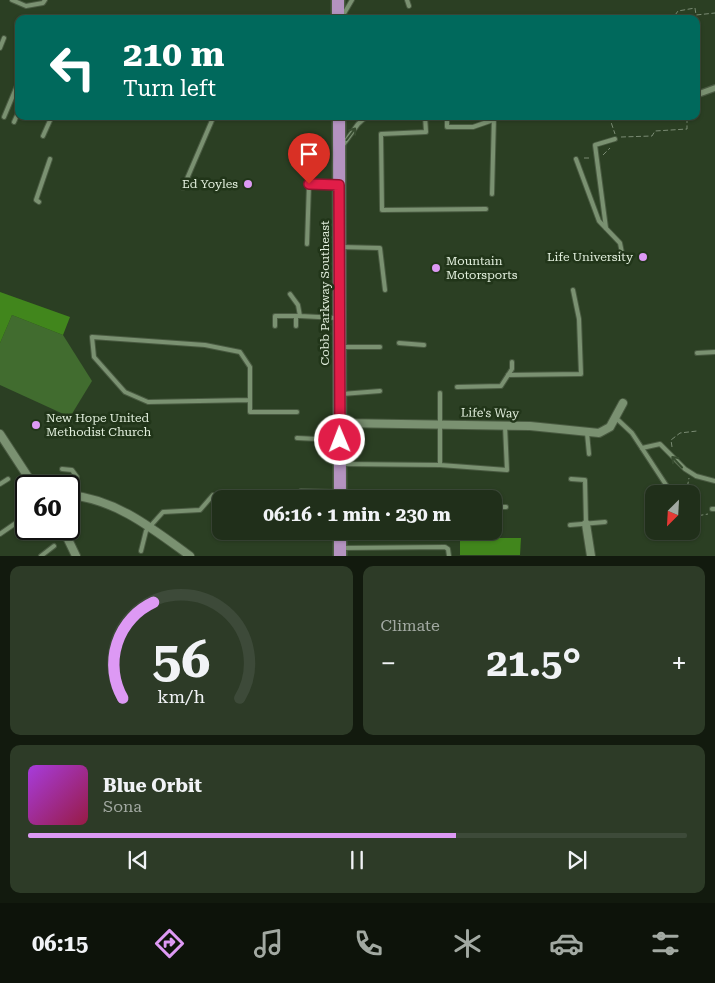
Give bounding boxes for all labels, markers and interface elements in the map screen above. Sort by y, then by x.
text: 210 m [123,34,224,75]
icon: left [40,35,105,100]
text: Turn left [123,76,216,101]
one-way arrow [346,127,356,141]
pin [288,133,330,184]
icon: arrive [295,140,323,168]
place label: Ed Yoyles [182,177,238,191]
marker: Ed Yoyles [242,178,254,190]
street label: Cobb Parkway Southeast [318,220,332,365]
place label: Life University [547,250,634,264]
marker: Life University [637,251,649,263]
place label: Mountain Motorsports [446,254,518,282]
marker: Mountain Motorsports [430,262,442,274]
street label: Life's Way [461,405,520,421]
place label: New Hope United Methodist Church [46,411,152,439]
position arrow [313,413,365,465]
marker: New Hope United Methodist Church [30,419,42,431]
one-way arrow [671,455,683,468]
speed limit sign: 60 [15,475,80,540]
north arrow [645,485,700,540]
map controls [645,485,700,540]
text: 06:16 · 1 min · 230 m [263,503,451,526]
text: Climate [381,616,440,635]
text: 56 [152,629,210,690]
text: 21.5° [486,641,581,685]
text: − [381,647,396,680]
text: + [671,647,687,680]
text: km/h [157,686,206,707]
text: Blue Orbit [103,774,202,797]
text: Sona [103,797,142,816]
icon: previous [124,846,152,874]
icon: pause [343,846,371,874]
icon: next [563,846,591,874]
icon: directions [152,926,187,961]
icon: music [251,926,286,961]
icon: phone [351,926,386,961]
icon: climate [450,926,485,961]
icon: car [549,926,584,961]
icon: filters [648,926,683,961]
text: 06:15 [32,931,88,956]

